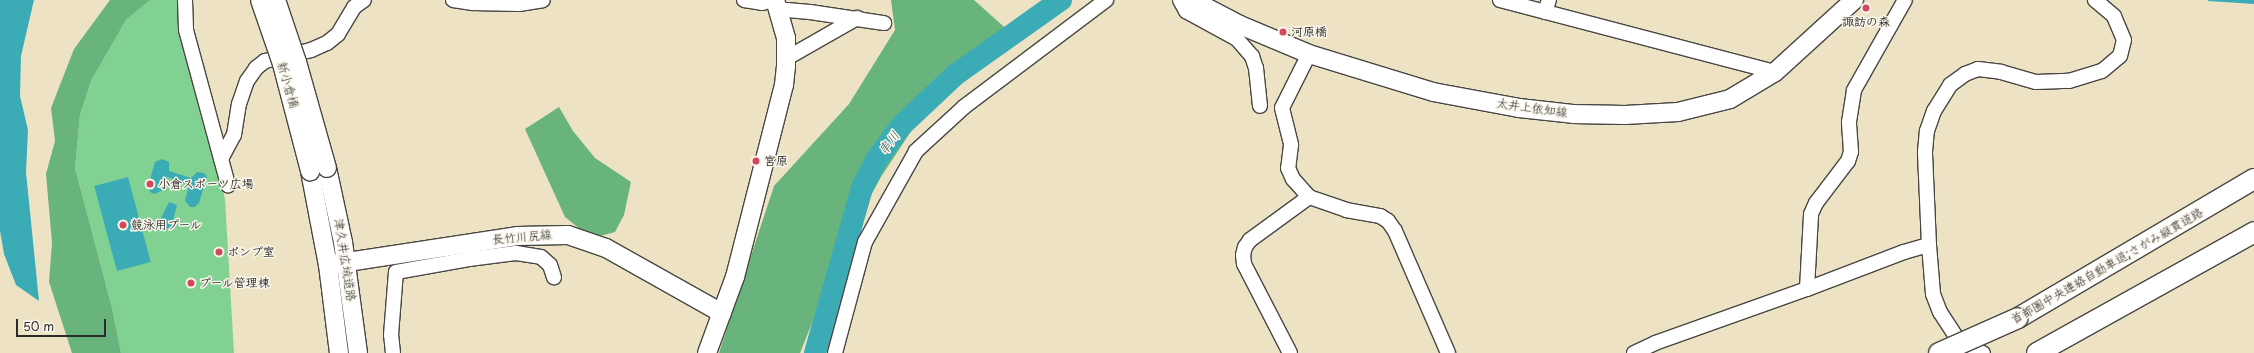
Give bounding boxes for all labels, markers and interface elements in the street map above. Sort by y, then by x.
marker: 諏訪の森 [1861,3,1871,13]
place label: 諏訪の森 [1842,15,1890,29]
place label: 河原橋 [1291,25,1327,39]
marker: 河原橋 [1278,27,1288,37]
street label: 新小倉橋 [274,60,302,110]
street label: 太井上依知線 [1495,96,1569,120]
water label: 串川 [875,128,903,158]
place label: 宮原 [764,154,788,168]
marker: 宮原 [751,156,761,166]
place label: 小倉スポーツ広場 [158,177,254,191]
marker: 小倉スポーツ広場 [145,179,155,189]
street label: 首都圏中央連絡自動車道;さがみ縦貫道路 [2008,205,2206,327]
street label: 津久井広域道路 [331,217,359,303]
place label: 競泳用プール [131,218,202,232]
marker: 競泳用プール [118,220,128,230]
street label: 長竹川尻線 [491,227,553,247]
place label: ポンプ室 [227,245,275,259]
marker: ポンプ室 [214,247,224,257]
place label: プール管理棟 [199,276,270,290]
marker: プール管理棟 [186,278,196,288]
scale bar [18,311,108,337]
text: 50 m [23,317,54,335]

